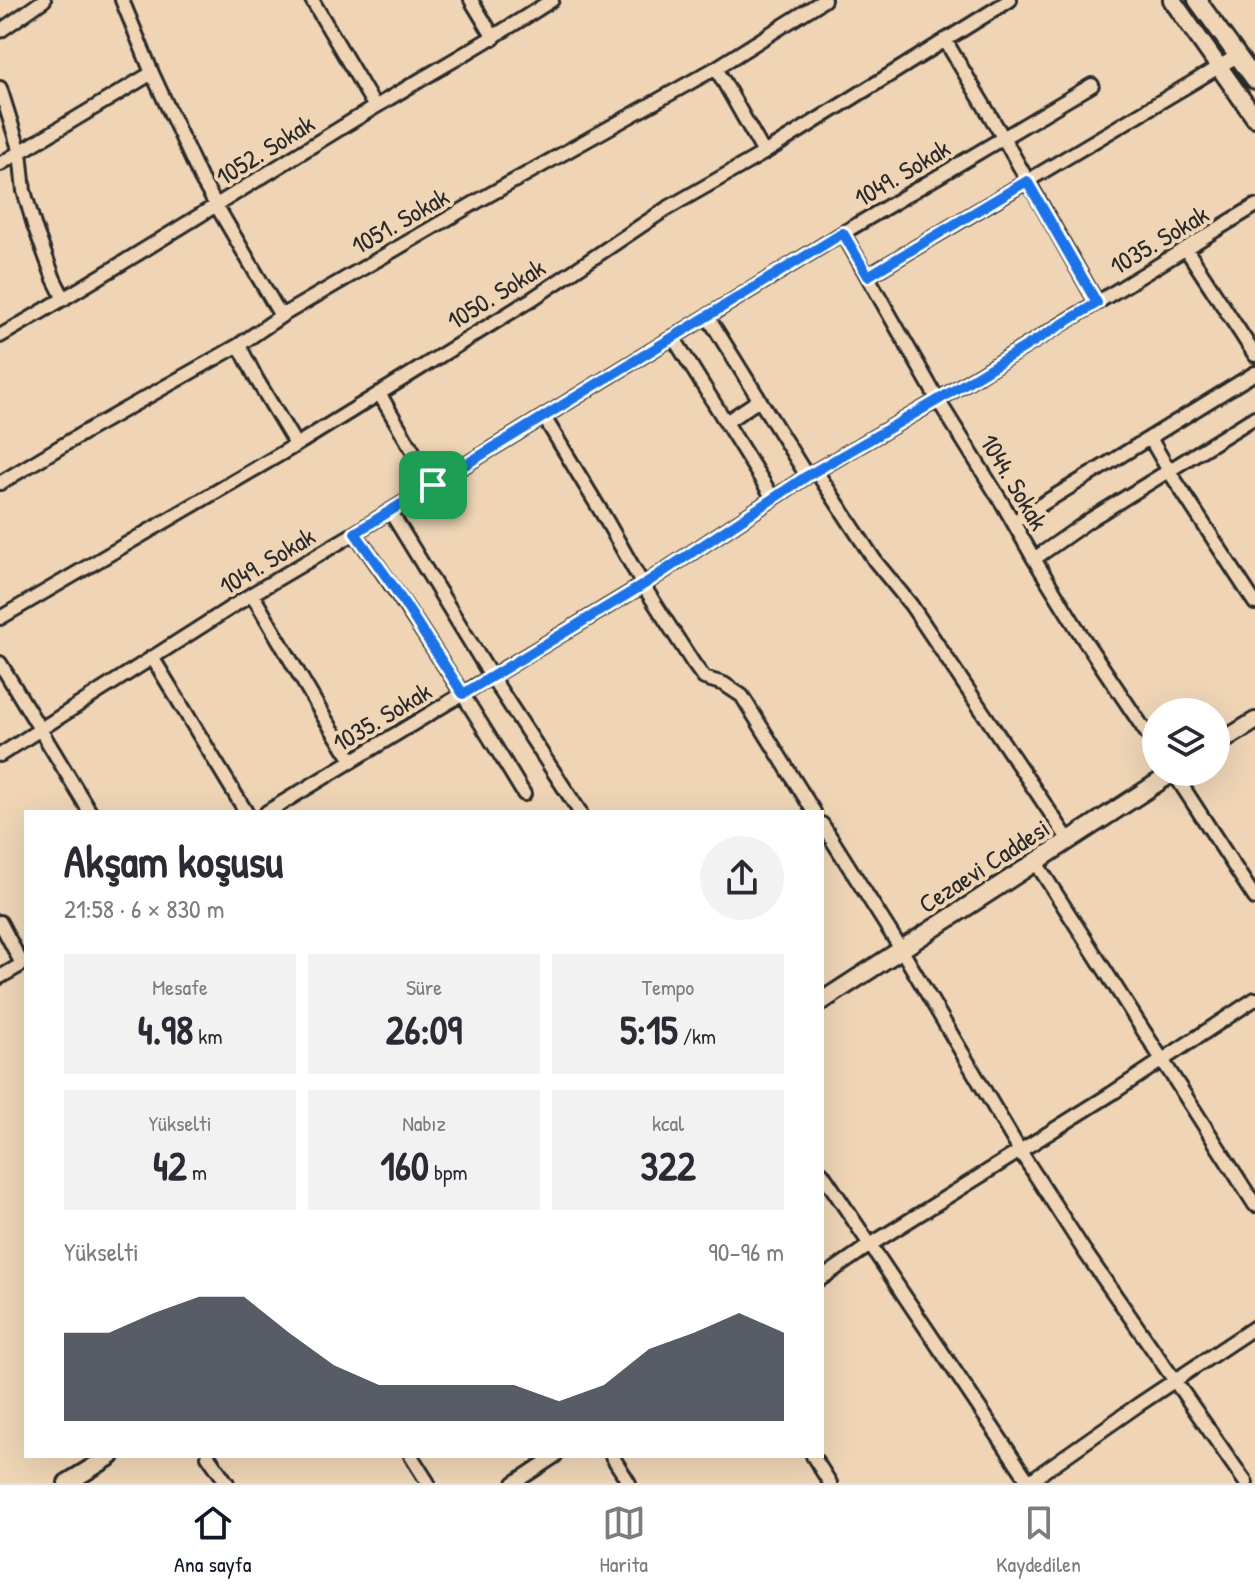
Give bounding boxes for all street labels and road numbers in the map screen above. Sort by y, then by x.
street label: 1052. Sokak [209,105,321,194]
street label: 1049. Sokak [847,130,956,215]
street label: 1051. Sokak [345,178,455,263]
street label: 1035. Sokak [1103,196,1215,283]
street label: 1050. Sokak [440,250,552,337]
street label: 1044. Sokak [972,427,1057,536]
street label: 1049. Sokak [212,518,321,603]
street label: 1035. Sokak [326,673,438,760]
street label: Cezaevi Caddesi [912,810,1056,921]

